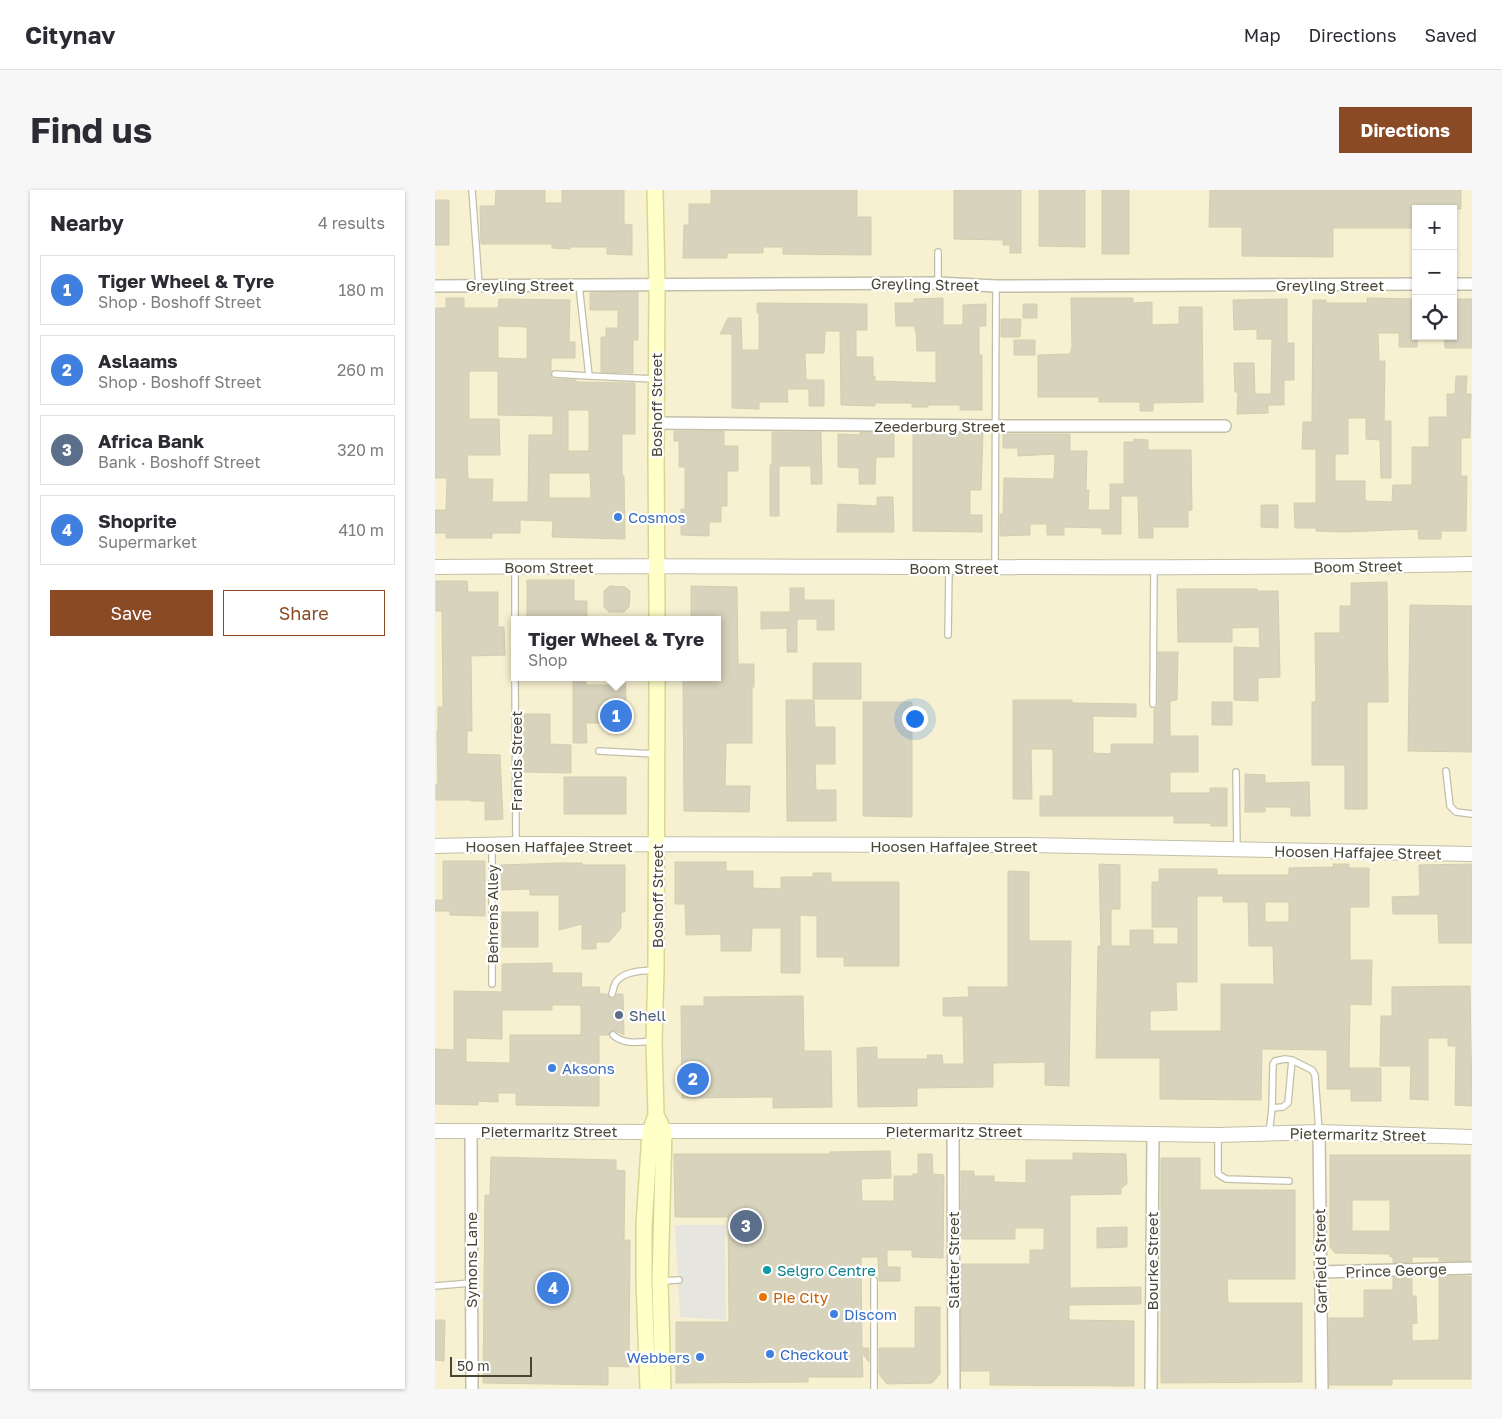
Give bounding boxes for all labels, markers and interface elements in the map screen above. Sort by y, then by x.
text: Citynav [25,20,115,49]
text: Map [1244,24,1280,46]
text: Directions [1308,24,1396,46]
text: Saved [1424,24,1477,46]
button: Directions [1339,107,1472,153]
text: Find us [30,109,152,151]
map controls [1412,205,1457,340]
button: + [1412,205,1457,250]
text: Nearby [50,210,124,236]
text: 4 results [318,213,385,233]
button: − [1412,250,1457,295]
text: Tiger Wheel & Tyre [98,269,274,292]
street label: Greyling Street [871,274,979,294]
street label: Greyling Street [466,276,574,294]
street label: Greyling Street [1276,276,1384,294]
text: 1 [63,280,71,300]
text: 180 m [338,280,384,300]
text: Shop · Boshoff Street [98,292,262,312]
button: locate [1412,295,1457,340]
text: Aslaams [98,349,178,372]
street label: Boshoff Street [647,353,665,457]
text: 2 [62,360,72,380]
text: 260 m [337,360,384,380]
text: Shop · Boshoff Street [98,372,262,392]
street label: Zeederburg Street [874,417,1006,435]
text: Africa Bank [98,429,204,452]
text: 3 [62,440,72,460]
text: 320 m [337,440,384,460]
text: Bank · Boshoff Street [98,452,261,472]
place label: Cosmos [628,508,685,526]
text: Shoprite [98,509,177,532]
marker: Cosmos [612,511,624,523]
text: 4 [62,520,72,540]
text: 410 m [338,520,384,540]
text: Supermarket [98,532,197,552]
street label: Boom Street [1313,556,1403,576]
street label: Boom Street [504,558,594,576]
street label: Boom Street [909,559,999,577]
button: Save [50,590,213,636]
button: Share [223,590,385,636]
popup [511,616,721,681]
text: Tiger Wheel & Tyre [528,627,704,650]
text: Shop [528,650,567,670]
pin: 1 [600,697,632,735]
your location [902,706,928,732]
street label: Francis Street [507,711,525,811]
street label: Hoosen Haffajee Street [465,837,633,855]
street label: Hoosen Haffajee Street [870,837,1038,855]
street label: Hoosen Haffajee Street [1274,842,1442,862]
street label: Boshoff Street [648,844,666,948]
street label: Behrens Alley [483,864,501,964]
place label: Shell [629,1006,666,1024]
marker: Shell [613,1009,625,1021]
place label: Aksons [562,1059,615,1077]
pin: 2 [677,1060,709,1098]
marker: Aksons [546,1062,558,1074]
street label: Pietermaritz Street [481,1122,617,1140]
street label: Pietermaritz Street [886,1122,1022,1140]
street label: Pietermaritz Street [1289,1124,1427,1144]
pin: 3 [730,1207,762,1245]
street label: Garfield Street [1310,1208,1330,1314]
street label: Slatter Street [944,1211,962,1309]
street label: Bourke Street [1143,1211,1161,1311]
street label: Symons Lane [462,1212,480,1308]
street label: Prince George [1345,1259,1447,1281]
place label: Selgro Centre [777,1261,876,1279]
marker: Selgro Centre [761,1264,773,1276]
pin: 4 [537,1269,569,1307]
place label: Pie City [773,1288,829,1306]
marker: Pie City [757,1291,769,1303]
place label: Discom [844,1305,897,1323]
marker: Discom [828,1308,840,1320]
place label: Checkout [780,1345,849,1363]
place label: Webbers [627,1348,690,1366]
marker: Checkout [764,1348,776,1360]
marker: Webbers [694,1351,706,1363]
scale bar [450,1354,533,1377]
text: 50 m [457,1357,490,1374]

